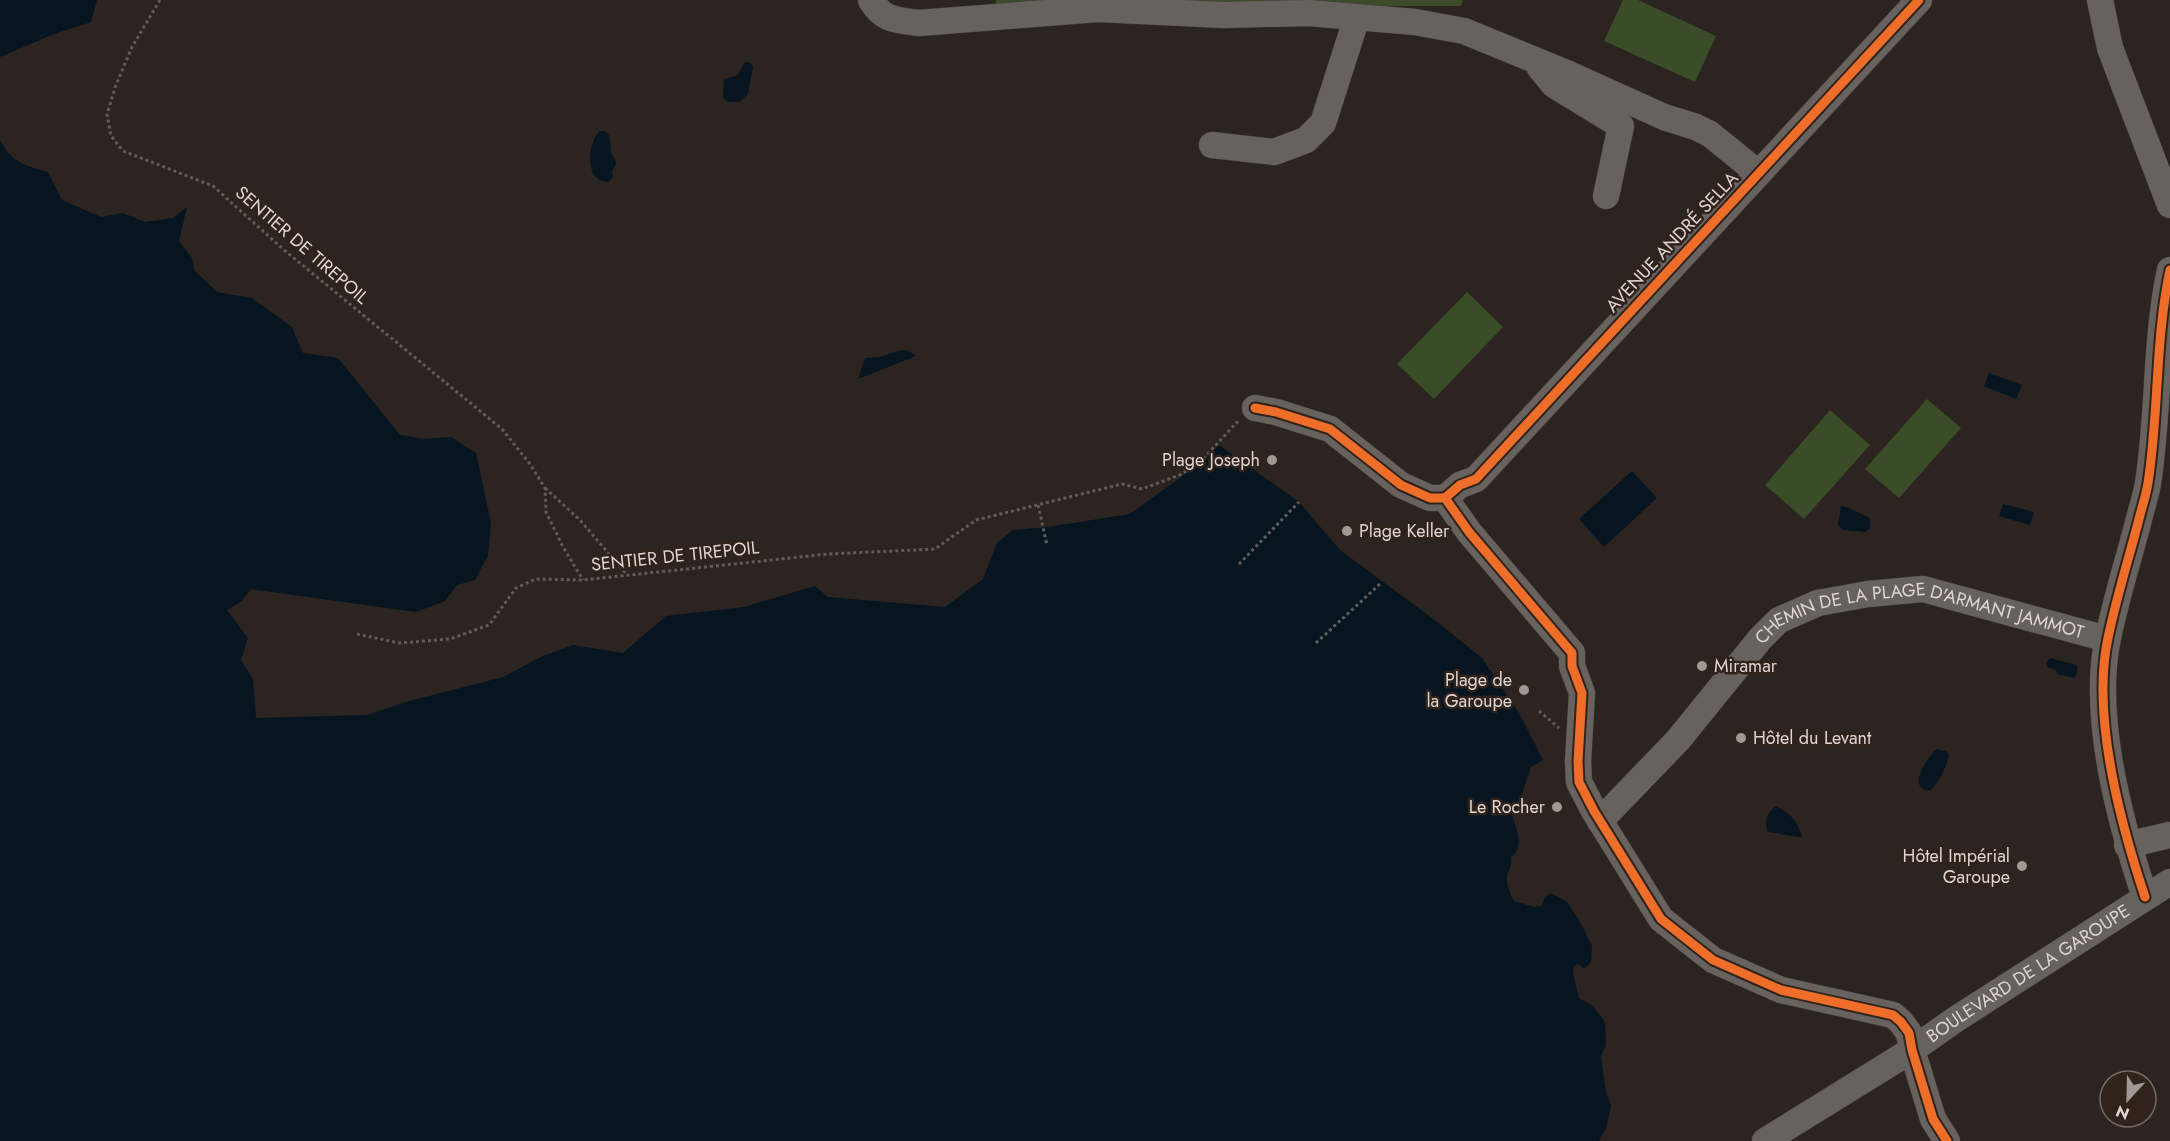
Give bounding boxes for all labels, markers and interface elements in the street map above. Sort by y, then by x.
street label: AVENUE ANDRÉ SELLA [1600,166,1744,318]
street label: SENTIER DE TIREPOIL [230,180,374,310]
place label: Plage Joseph [1162,447,1260,473]
marker: Plage Joseph [1265,453,1279,467]
place label: Plage Keller [1359,518,1450,544]
marker: Plage Keller [1340,524,1354,538]
street label: SENTIER DE TIREPOIL [590,534,760,578]
text: CHEMIN DE LA PLAGE D'ARMANT JAMMOT [1749,576,2087,650]
street label: CHEMIN DE LA PLAGE D'ARMANT JAMMOT [1751,624,2095,658]
place label: Miramar [1714,653,1778,679]
marker: Miramar [1695,659,1709,673]
place label: Plage de la Garoupe [1426,667,1512,714]
marker: Plage de la Garoupe [1517,683,1531,697]
place label: Hôtel du Levant [1753,725,1872,751]
marker: Hôtel du Levant [1734,731,1748,745]
place label: Le Rocher [1469,794,1546,820]
marker: Le Rocher [1550,800,1564,814]
place label: Hôtel Impérial Garoupe [1903,843,2010,890]
marker: Hôtel Impérial Garoupe [2015,859,2029,873]
street label: BOULEVARD DE LA GAROUPE [1921,898,2135,1049]
north arrow [2098,1069,2158,1129]
text: N [2112,1099,2133,1125]

